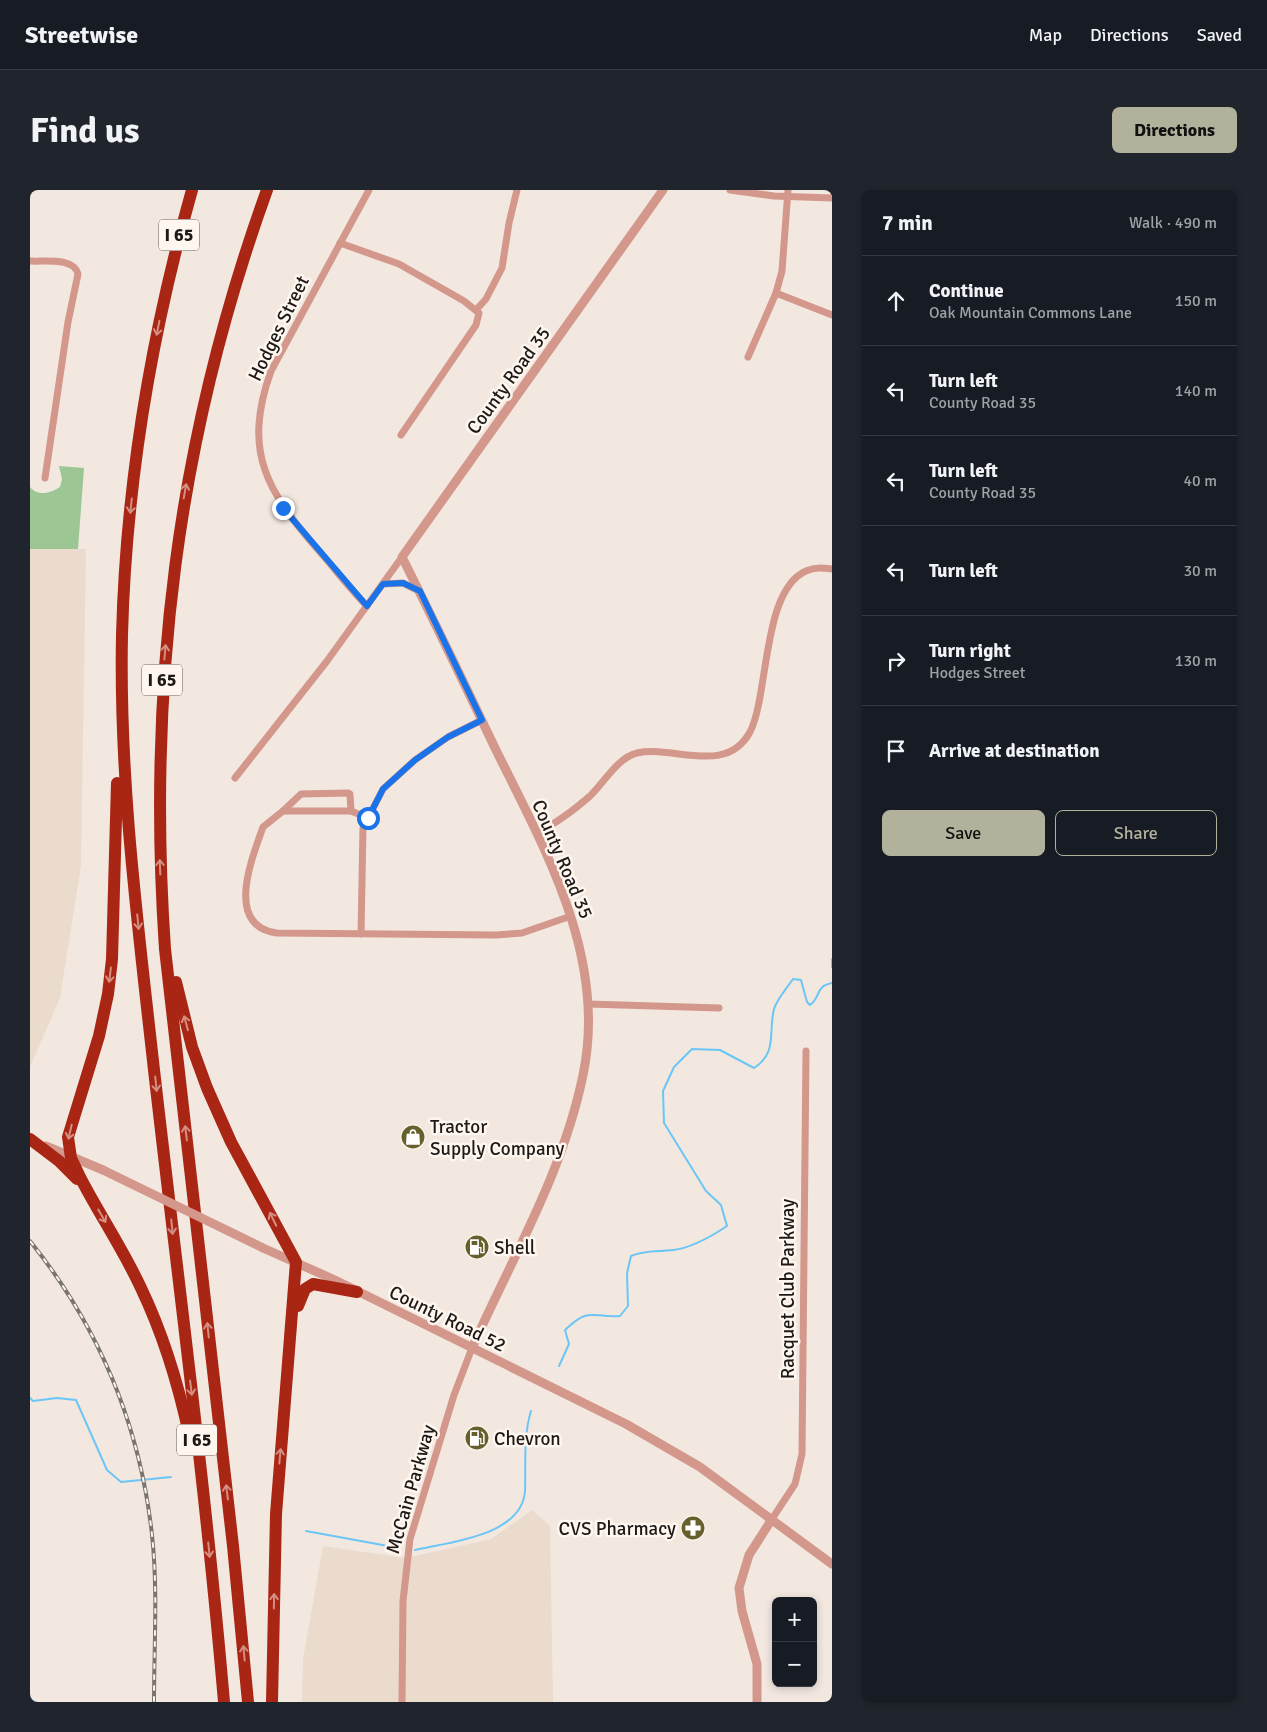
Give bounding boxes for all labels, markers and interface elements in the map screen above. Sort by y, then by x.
text: Streetwise [25,20,138,50]
text: Map [1029,24,1062,46]
text: Directions [1090,24,1169,46]
text: Saved [1197,24,1242,46]
button: Directions [1112,107,1237,153]
text: Find us [30,109,140,152]
text: 7 min [882,210,933,236]
text: Walk · 490 m [1129,213,1217,233]
road number: I 65 [159,220,199,250]
street label: Hodges Street [243,271,315,385]
text: Continue [929,279,1004,303]
icon: ahead [882,287,910,315]
text: 150 m [1175,291,1217,311]
text: Oak Mountain Commons Lane [929,303,1132,323]
one-way arrow [152,320,162,336]
street label: County Road 35 [462,322,556,439]
text: Turn left [929,369,998,393]
icon: left [882,377,910,405]
text: 140 m [1175,381,1217,401]
text: County Road 35 [929,393,1036,413]
text: Turn left [929,459,998,483]
icon: left [882,467,910,495]
text: 40 m [1183,471,1217,491]
one-way arrow [181,483,191,499]
text: County Road 35 [929,483,1036,503]
route end [272,497,295,520]
one-way arrow [126,498,136,514]
icon: left [882,557,910,585]
text: Turn left [929,559,998,583]
text: 30 m [1183,561,1217,581]
text: Turn right [929,639,1011,663]
one-way arrow [160,644,169,660]
icon: right [882,647,910,675]
text: 130 m [1175,651,1217,671]
text: Hodges Street [929,663,1025,683]
road number: I 65 [142,664,182,696]
icon: arrive [882,737,910,765]
text: Arrive at destination [929,739,1100,763]
street label: County Road 35 [526,796,598,923]
route start [357,807,380,830]
button: Save [882,810,1045,856]
button: Share [1055,810,1217,856]
one-way arrow [155,859,165,876]
one-way arrow [133,914,143,930]
one-way arrow [105,967,115,983]
one-way arrow [180,1016,190,1032]
one-way arrow [151,1075,161,1091]
place label: Tractor Supply Company [430,1115,565,1161]
one-way arrow [65,1124,75,1140]
shop icon: Tractor Supply Company [400,1124,426,1150]
one-way arrow [181,1125,191,1141]
street label: Racquet Club Parkway [776,1199,800,1379]
one-way arrow [97,1209,107,1223]
one-way arrow [267,1212,277,1227]
one-way arrow [167,1219,177,1235]
fuel station icon: Shell [464,1234,490,1260]
place label: Shell [494,1236,535,1260]
street label: County Road 52 [385,1280,510,1358]
one-way arrow [203,1323,213,1339]
one-way arrow [186,1380,196,1396]
street label: McCain Parkway [381,1422,441,1557]
road number: I 65 [177,1424,217,1456]
fuel station icon: Chevron [464,1425,490,1451]
place label: Chevron [494,1427,561,1451]
one-way arrow [276,1448,285,1464]
one-way arrow [222,1484,232,1500]
pharmacy icon: CVS Pharmacy [680,1515,706,1541]
place label: CVS Pharmacy [558,1517,676,1541]
one-way arrow [204,1542,214,1558]
one-way arrow [270,1593,279,1609]
map controls [772,1597,817,1687]
button: + [772,1597,817,1642]
button: − [772,1642,817,1687]
one-way arrow [239,1646,248,1662]

